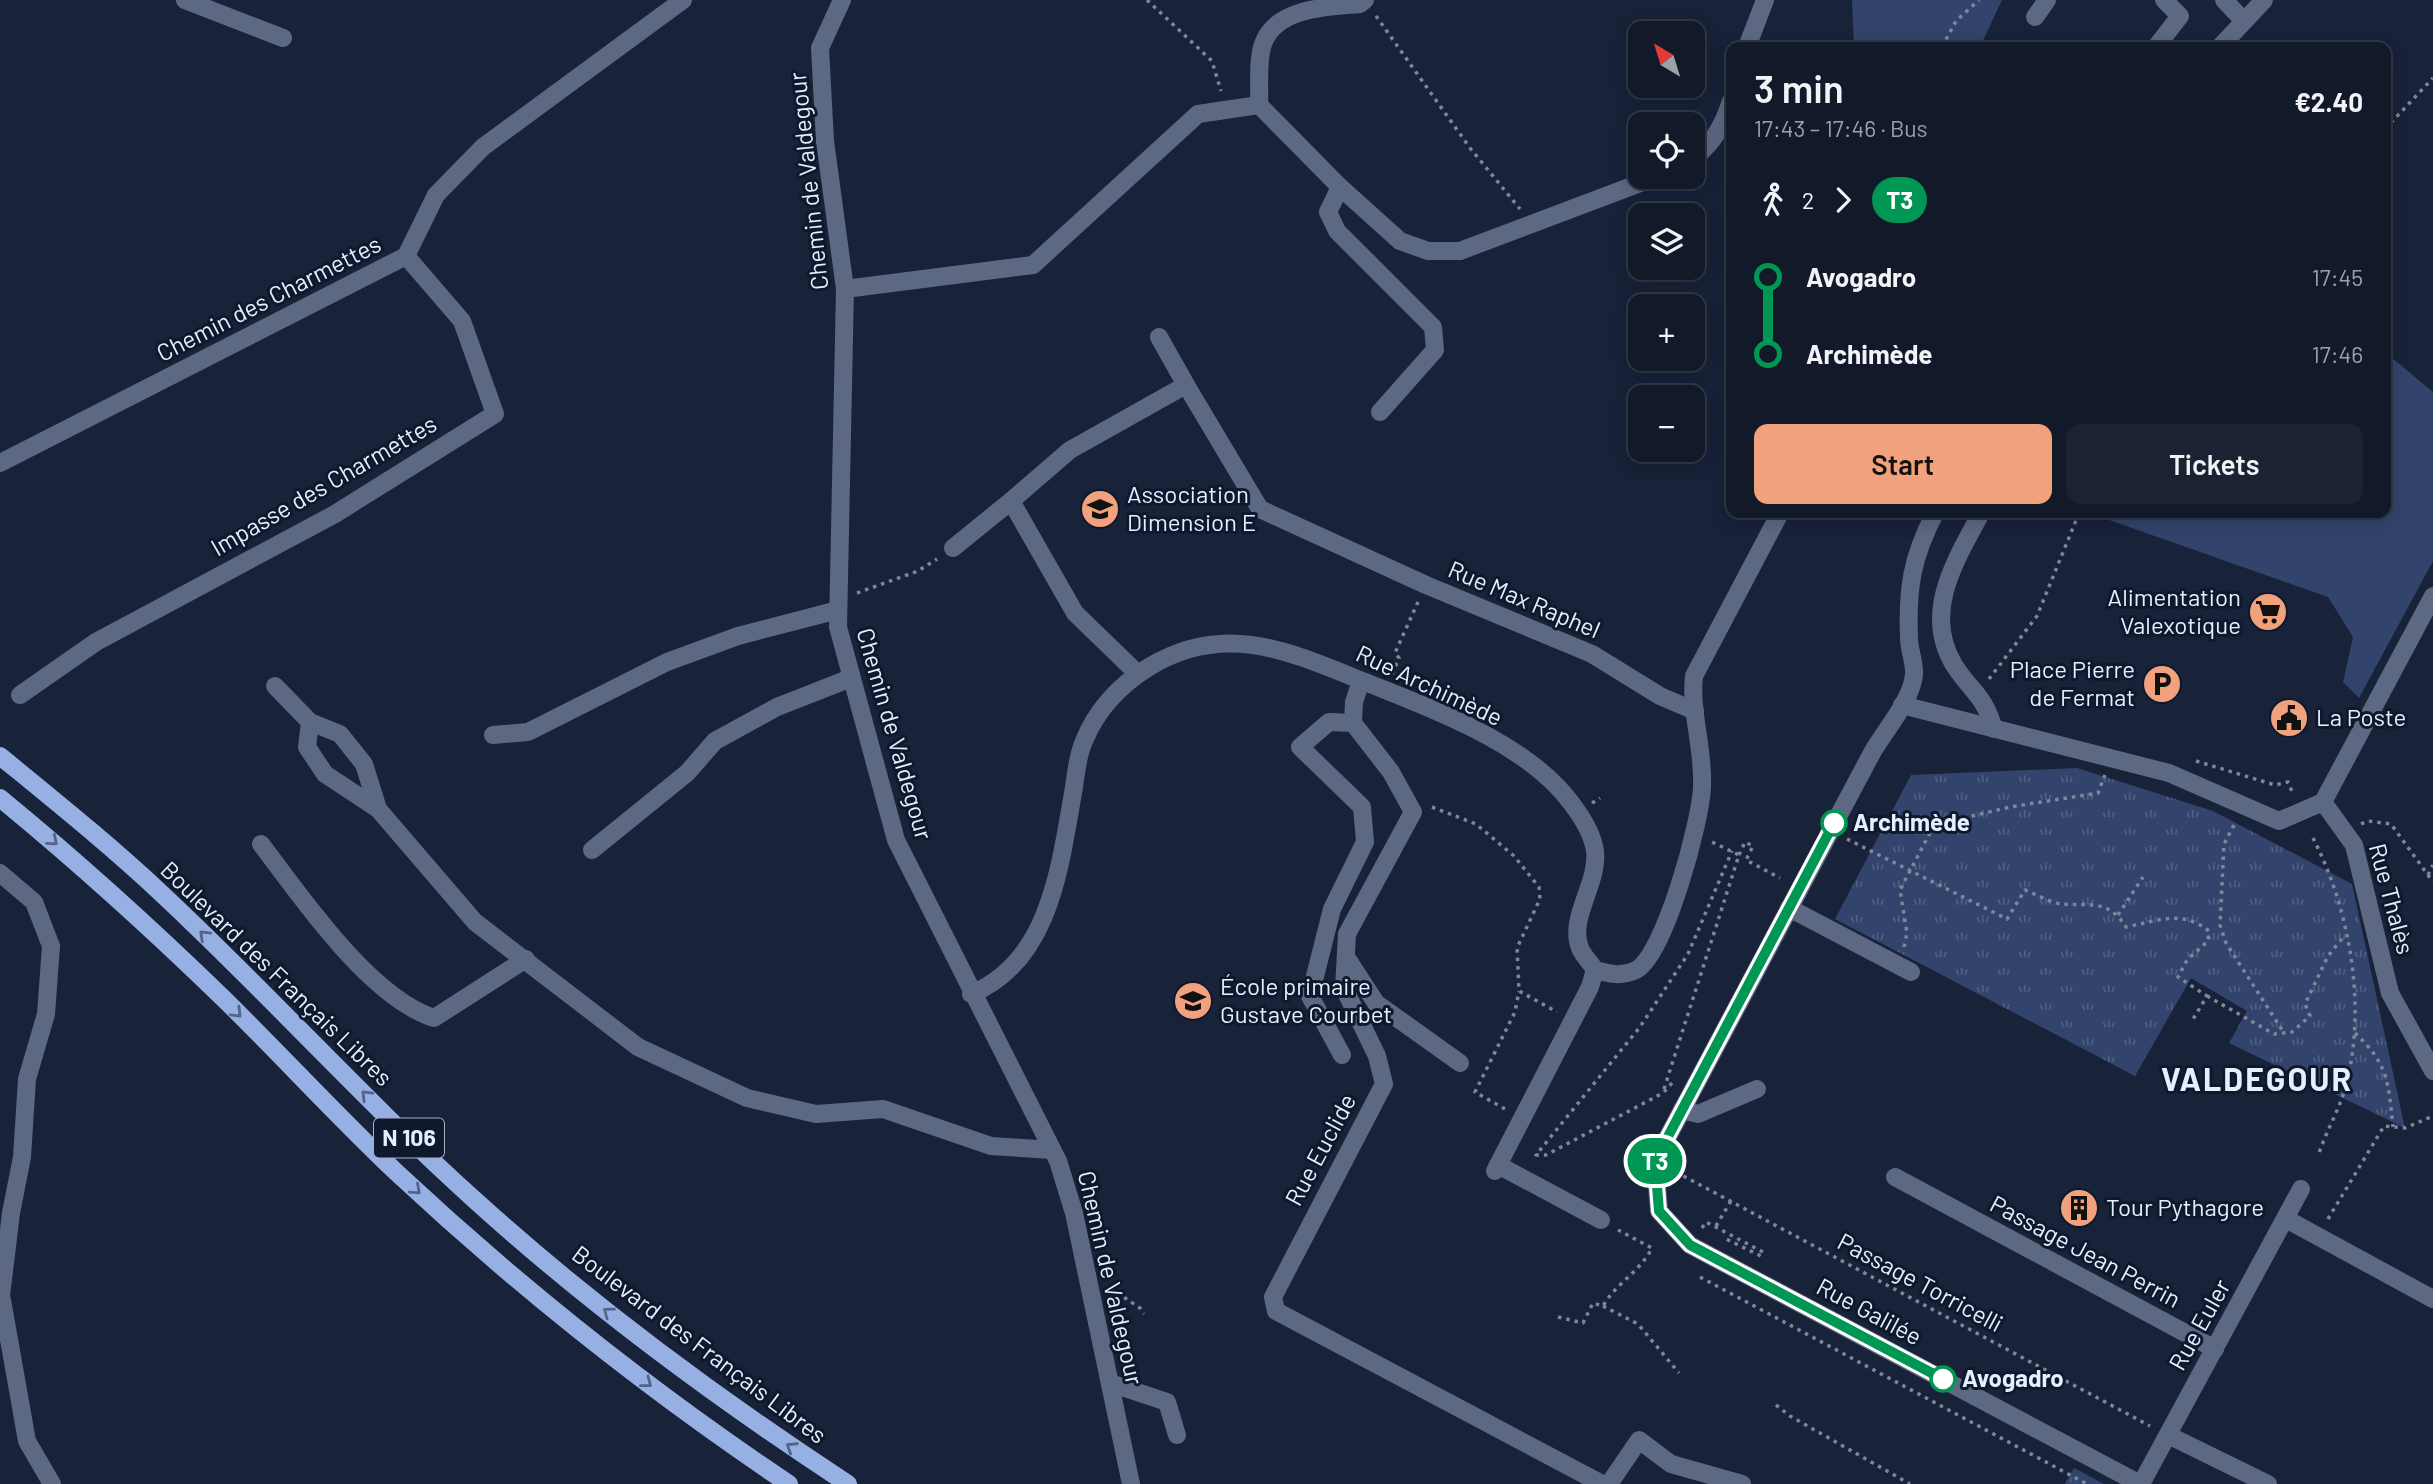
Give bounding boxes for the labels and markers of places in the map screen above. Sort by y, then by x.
place label: Association Dimension E [1127,479,1256,536]
school or university icon: Association Dimension E [1079,488,1121,530]
place label: Alimentation Valexotique [2108,582,2241,639]
supermarket icon: Alimentation Valexotique [2247,591,2289,633]
place label: Place Pierre de Fermat [2010,654,2135,711]
parking icon: Place Pierre de Fermat [2141,663,2183,705]
public building icon: La Poste [2268,697,2310,739]
place label: La Poste [2316,702,2406,731]
place label: Archimède [1853,807,1970,836]
marker: Archimède [1821,810,1847,836]
place label: École primaire Gustave Courbet [1220,971,1392,1028]
school or university icon: École primaire Gustave Courbet [1172,980,1214,1022]
building icon: Tour Pythagore [2058,1187,2100,1229]
place label: Tour Pythagore [2106,1192,2264,1221]
place label: Avogadro [1962,1363,2064,1392]
marker: Avogadro [1930,1366,1956,1392]

